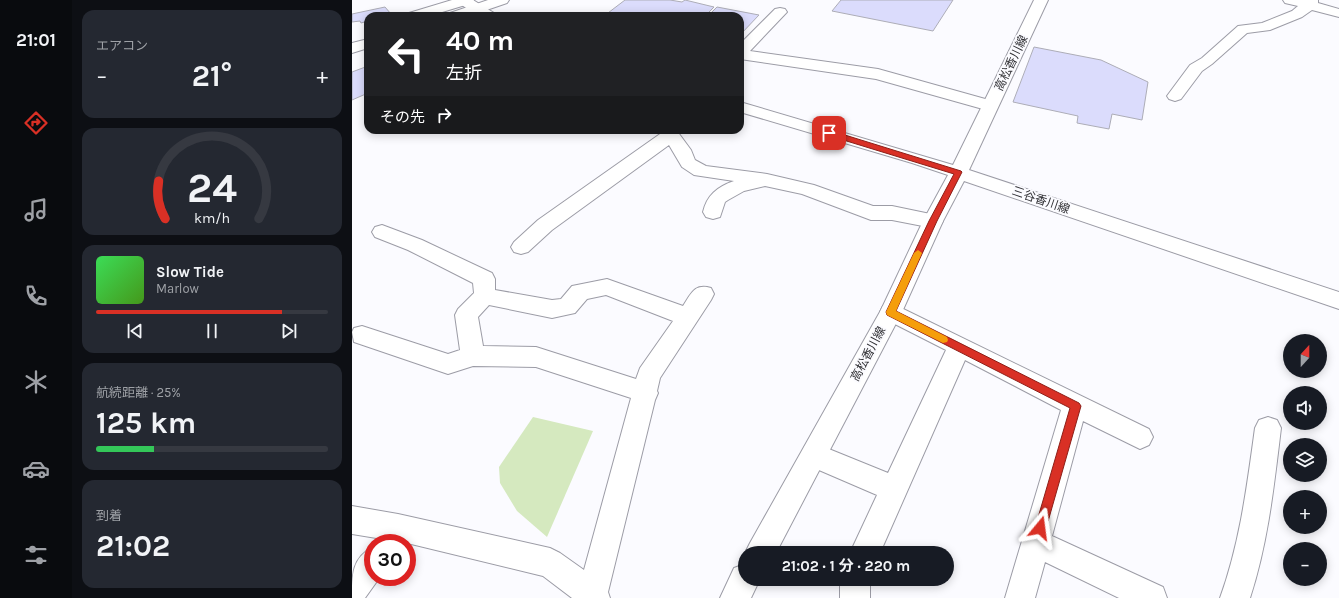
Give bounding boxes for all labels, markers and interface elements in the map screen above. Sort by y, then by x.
text: 40 m [446,24,514,57]
icon: left [380,28,432,80]
text: 21:01 [16,29,56,51]
street label: 高松香川線 [992,33,1030,93]
text: エアコン [96,38,148,53]
text: 21° [192,58,232,94]
text: 左折 [446,62,482,84]
text: − [96,63,108,89]
text: + [316,63,328,89]
icon: right [433,104,455,126]
text: その先 [380,108,425,126]
icon: directions [22,109,50,137]
pin [812,116,846,150]
icon: arrive [818,122,840,144]
text: 24 [187,164,237,212]
street label: 三谷香川線 [1010,184,1072,216]
icon: music [22,196,50,224]
text: km/h [194,210,230,227]
text: Slow Tide [156,263,224,281]
text: Marlow [156,281,199,296]
icon: phone [22,282,50,310]
icon: previous [124,320,146,342]
icon: pause [201,320,223,342]
icon: next [278,320,300,342]
street label: 高松香川線 [848,324,888,384]
north arrow [1283,334,1327,378]
map controls [1283,334,1327,586]
icon: climate [22,368,50,396]
text: 航続距離 · 25% [96,385,181,400]
button: sound [1283,386,1327,430]
text: 125 km [96,405,196,441]
button: layers [1283,438,1327,482]
icon: car [22,455,50,483]
button: + [1283,490,1327,534]
position arrow [1019,507,1061,549]
text: 到着 [96,508,122,523]
text: 21:02 [96,528,170,564]
speed limit sign: 30 [364,534,416,586]
icon: filters [22,541,50,569]
button: − [1283,542,1327,586]
text: 21:02 · 1 分 · 220 m [782,557,910,575]

